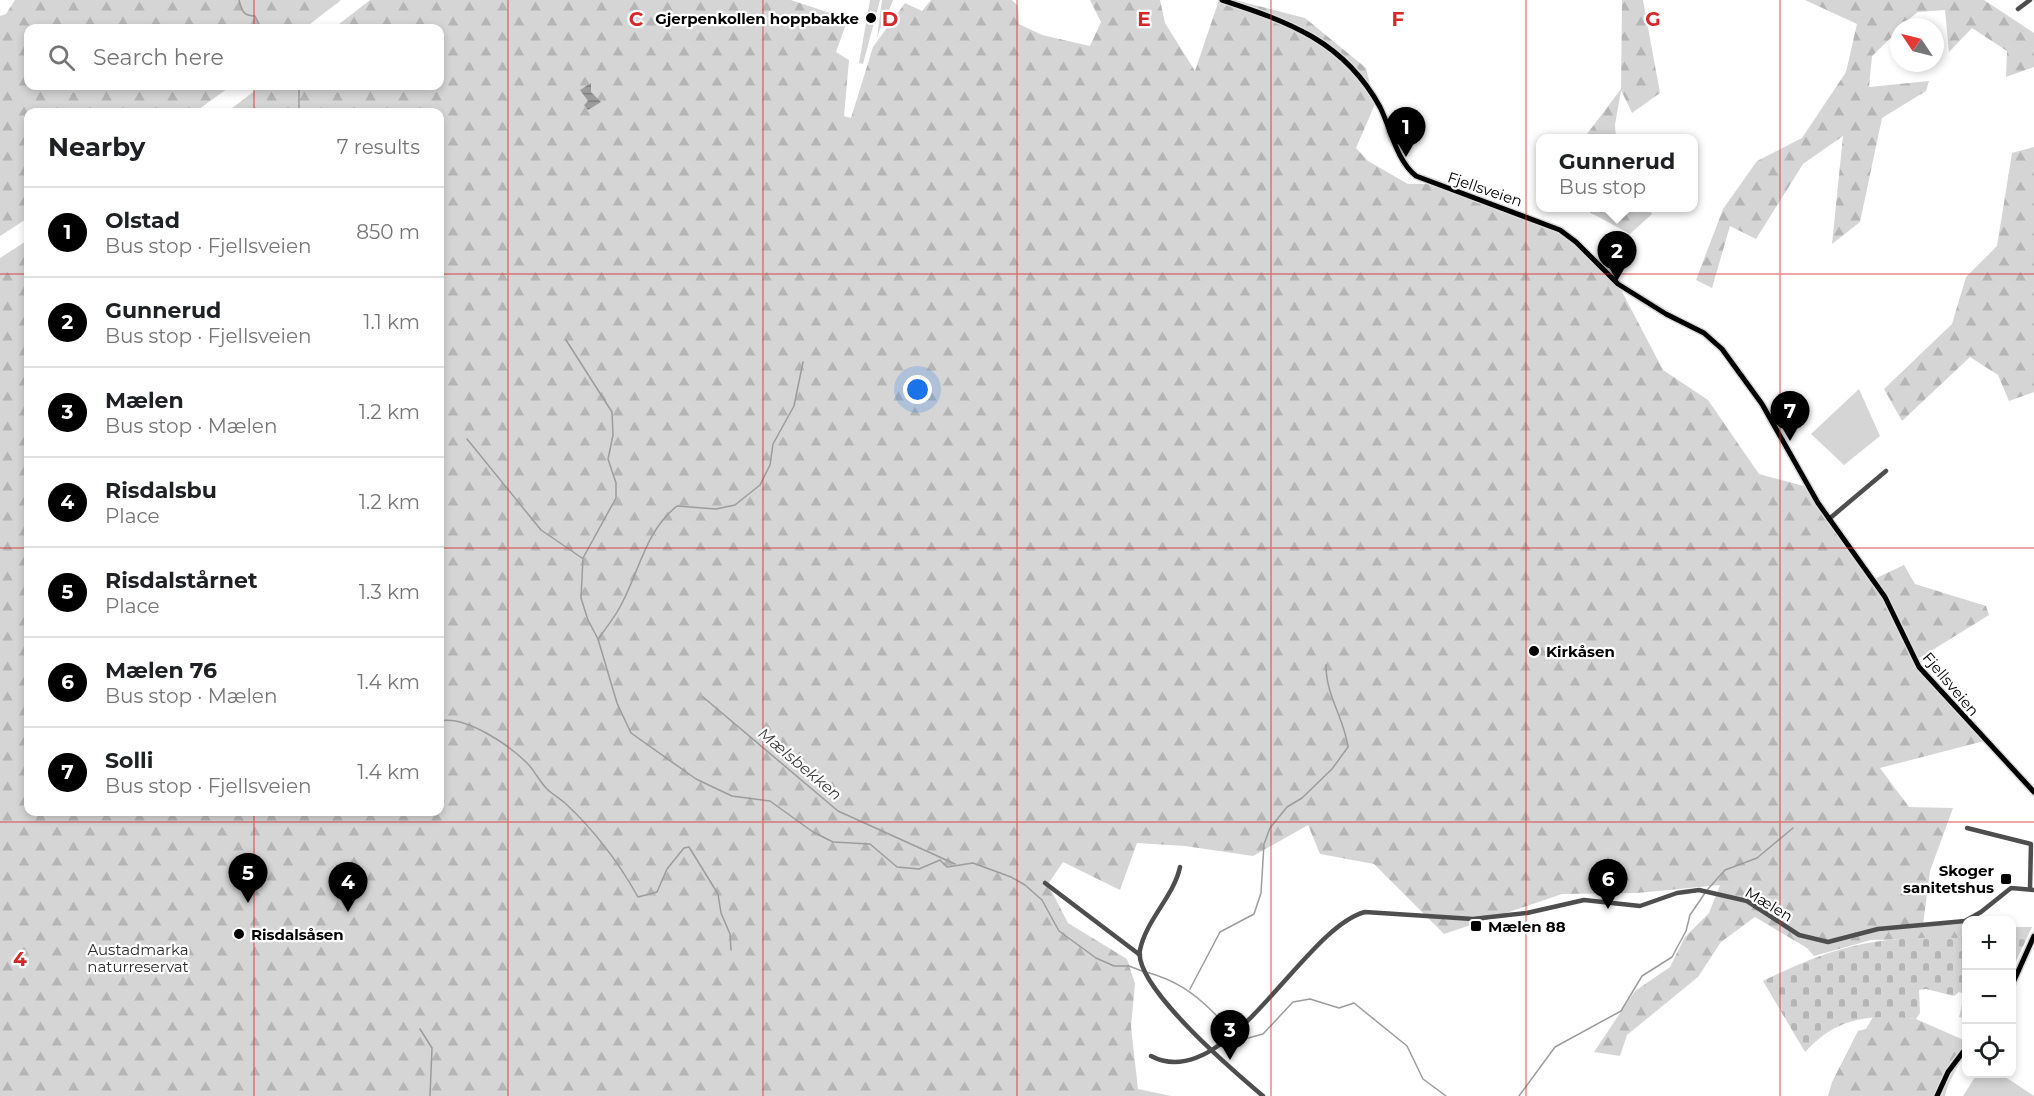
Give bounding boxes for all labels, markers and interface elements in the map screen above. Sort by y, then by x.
text: C [629,7,644,31]
text: D [882,7,898,31]
text: E [1137,7,1151,31]
text: F [1392,7,1405,31]
text: G [1645,7,1661,31]
place label: Gjerpenkollen hoppbakke [655,9,859,28]
marker: Gjerpenkollen hoppbakke [864,11,878,25]
north arrow [1890,18,1944,72]
search box [24,24,444,90]
icon: search [45,41,78,74]
text: Search here [93,44,224,71]
pin: 1 [1386,108,1426,157]
text: Nearby [48,131,145,163]
popup [1536,134,1698,212]
text: 7 results [337,135,420,159]
text: Gunnerud [1559,148,1675,175]
street label: Fjellsveien [1445,167,1525,211]
text: Bus stop [1559,175,1646,199]
text: Olstad [105,207,180,234]
text: 1 [64,220,71,244]
text: 850 m [356,220,420,244]
pin: 2 [1598,232,1636,281]
text: Bus stop · Fjellsveien [105,234,311,258]
text: Gunnerud [105,297,221,324]
text: 2 [62,310,73,334]
text: 1.1 km [363,310,420,334]
text: Bus stop · Fjellsveien [105,324,311,348]
your location [903,375,932,404]
text: Mælen [105,387,184,414]
pin: 7 [1770,392,1810,441]
text: 3 [62,400,73,424]
text: 1.2 km [359,400,420,424]
text: Bus stop · Mælen [105,414,277,438]
text: Risdalsbu [105,477,217,504]
text: 4 [61,490,74,514]
text: 1.2 km [359,490,420,514]
text: Place [105,504,160,528]
text: Risdalstårnet [105,567,257,594]
text: 5 [62,580,73,604]
text: 1.3 km [359,580,420,604]
text: Place [105,594,160,618]
place label: Kirkåsen [1546,642,1615,661]
marker: Kirkåsen [1527,644,1541,658]
street label: Fjellsveien [1919,648,1983,720]
text: Mælen 76 [105,657,217,684]
text: 6 [61,670,74,694]
text: 1.4 km [357,670,420,694]
text: Bus stop · Mælen [105,684,277,708]
water label: Mælsbekken [754,724,846,804]
text: Solli [105,747,153,774]
text: 7 [61,760,74,784]
text: 1.4 km [357,760,420,784]
text: Bus stop · Fjellsveien [105,774,311,798]
pin: 5 [228,854,268,903]
pin: 6 [1588,860,1628,909]
place label: Skoger sanitetshus [1903,861,1995,897]
pin: 4 [328,862,368,912]
marker: Skoger sanitetshus [1999,872,2013,886]
street label: Mælen [1742,882,1796,926]
map controls [1962,916,2016,1078]
button: + [1962,916,2016,970]
place label: Mælen 88 [1488,917,1566,936]
marker: Mælen 88 [1469,919,1483,933]
place label: Risdalsåsen [251,925,344,944]
marker: Risdalsåsen [232,927,246,941]
park label: Austadmarka naturreservat [87,940,189,976]
text: 4 [13,947,27,971]
button: − [1962,970,2016,1024]
pin: 3 [1210,1010,1250,1060]
button: locate [1962,1024,2016,1078]

